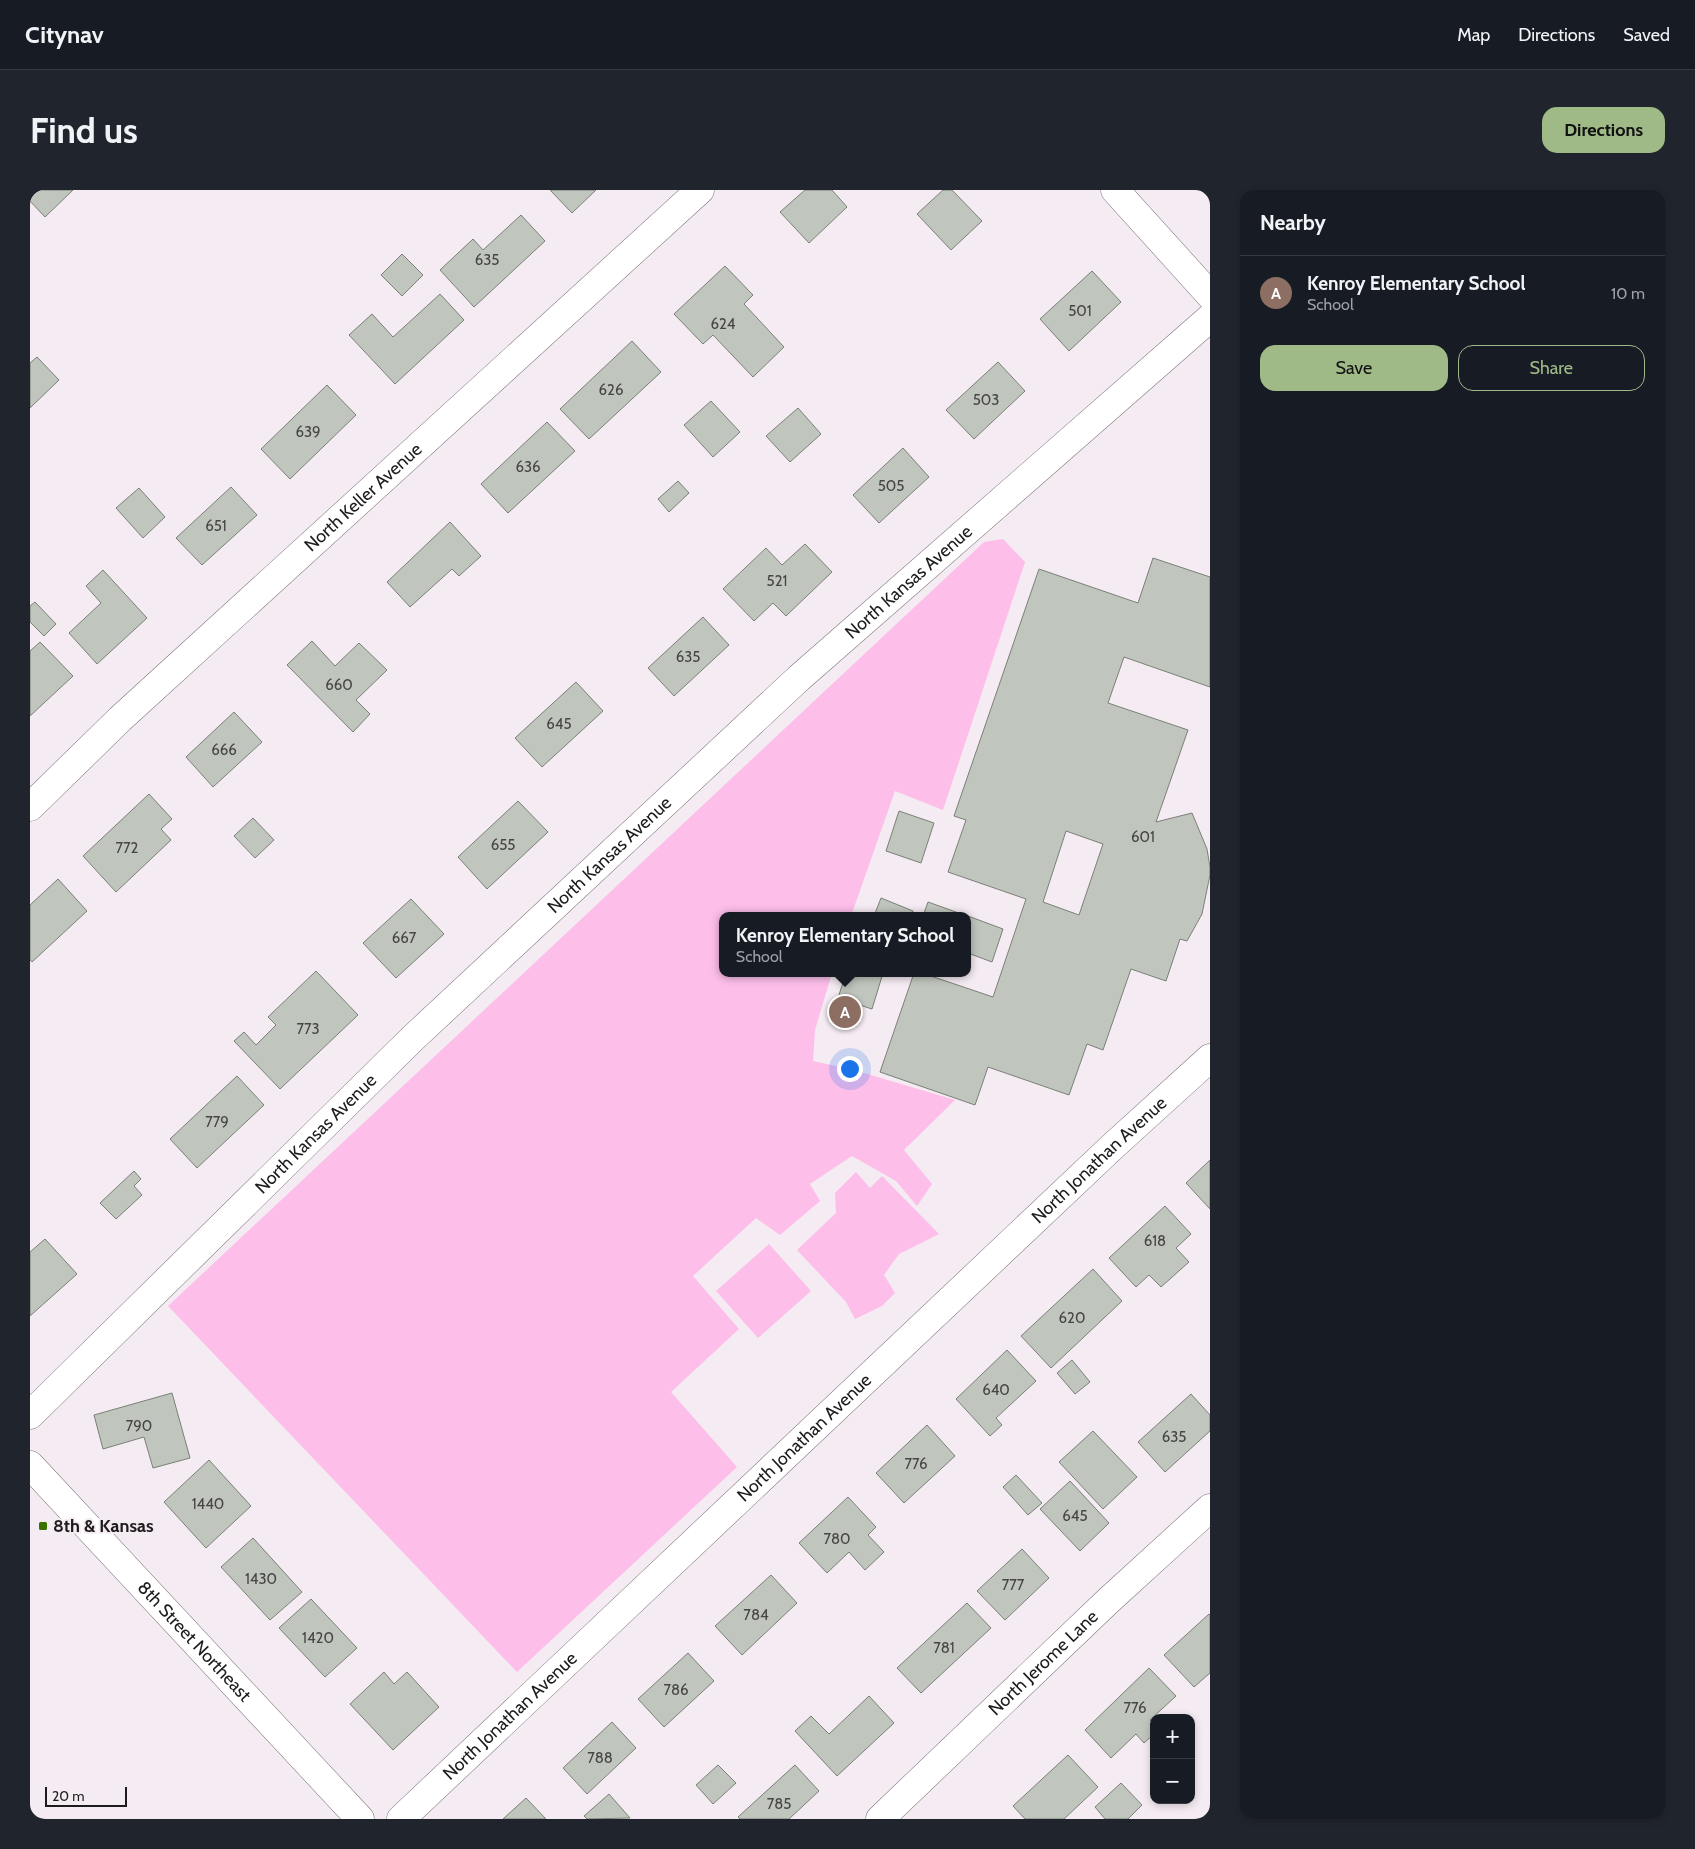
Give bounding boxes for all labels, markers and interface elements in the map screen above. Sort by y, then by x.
text: Citynav [25,20,104,49]
text: Map [1457,24,1490,46]
text: Directions [1518,24,1595,46]
text: Saved [1623,24,1670,46]
button: Directions [1542,107,1665,153]
text: Find us [30,109,138,152]
text: Nearby [1260,210,1326,235]
house number: 635 [475,251,499,269]
text: Kenroy Elementary School [1307,272,1525,295]
text: A [1271,284,1281,303]
text: 10 m [1611,284,1645,303]
text: School [1307,295,1354,314]
house number: 501 [1068,302,1092,320]
house number: 624 [710,315,736,333]
button: Save [1260,345,1448,391]
button: Share [1458,345,1645,391]
house number: 626 [599,381,623,399]
house number: 503 [973,391,999,409]
house number: 639 [295,423,321,441]
street label: North Keller Avenue [300,438,426,556]
house number: 636 [515,458,541,476]
house number: 505 [878,477,904,495]
house number: 651 [205,517,227,535]
street label: North Kansas Avenue [841,520,977,643]
house number: 521 [767,572,787,590]
house number: 635 [676,648,700,666]
house number: 660 [325,676,353,694]
house number: 645 [546,715,572,733]
house number: 666 [211,741,237,759]
street label: North Kansas Avenue [543,792,676,918]
house number: 601 [1131,828,1155,846]
house number: 655 [491,836,515,854]
house number: 772 [116,839,139,857]
popup [719,912,971,977]
text: Kenroy Elementary School [736,924,954,947]
house number: 667 [392,929,417,947]
text: School [736,947,782,966]
pin: A [829,993,861,1031]
house number: 773 [296,1020,320,1038]
your location [837,1056,863,1082]
street label: North Kansas Avenue [250,1069,381,1198]
street label: North Jonathan Avenue [1027,1092,1171,1228]
house number: 779 [205,1113,229,1131]
house number: 618 [1144,1232,1166,1250]
house number: 620 [1059,1309,1085,1327]
street label: North Jonathan Avenue [733,1369,876,1506]
house number: 640 [982,1381,1010,1399]
house number: 790 [126,1417,152,1435]
house number: 635 [1162,1428,1186,1446]
house number: 776 [904,1455,928,1473]
house number: 1440 [192,1495,224,1513]
house number: 645 [1062,1507,1088,1525]
place label: 8th & Kansas [53,1515,154,1537]
marker: 8th & Kansas [37,1520,49,1532]
house number: 780 [823,1530,851,1548]
house number: 1430 [245,1570,277,1588]
house number: 777 [1002,1576,1025,1594]
street label: 8th Street Northeast [133,1577,256,1706]
street label: North Jerome Lane [984,1605,1103,1720]
house number: 784 [743,1606,769,1624]
house number: 1420 [302,1629,334,1647]
house number: 781 [933,1639,955,1657]
street label: North Jonathan Avenue [438,1647,582,1785]
house number: 786 [663,1681,689,1699]
house number: 776 [1123,1699,1147,1717]
map controls [1150,1714,1195,1804]
button: + [1150,1714,1195,1759]
house number: 788 [587,1749,613,1767]
button: − [1150,1759,1195,1804]
scale bar [45,1784,128,1807]
text: 20 m [52,1787,85,1805]
house number: 785 [767,1795,791,1813]

